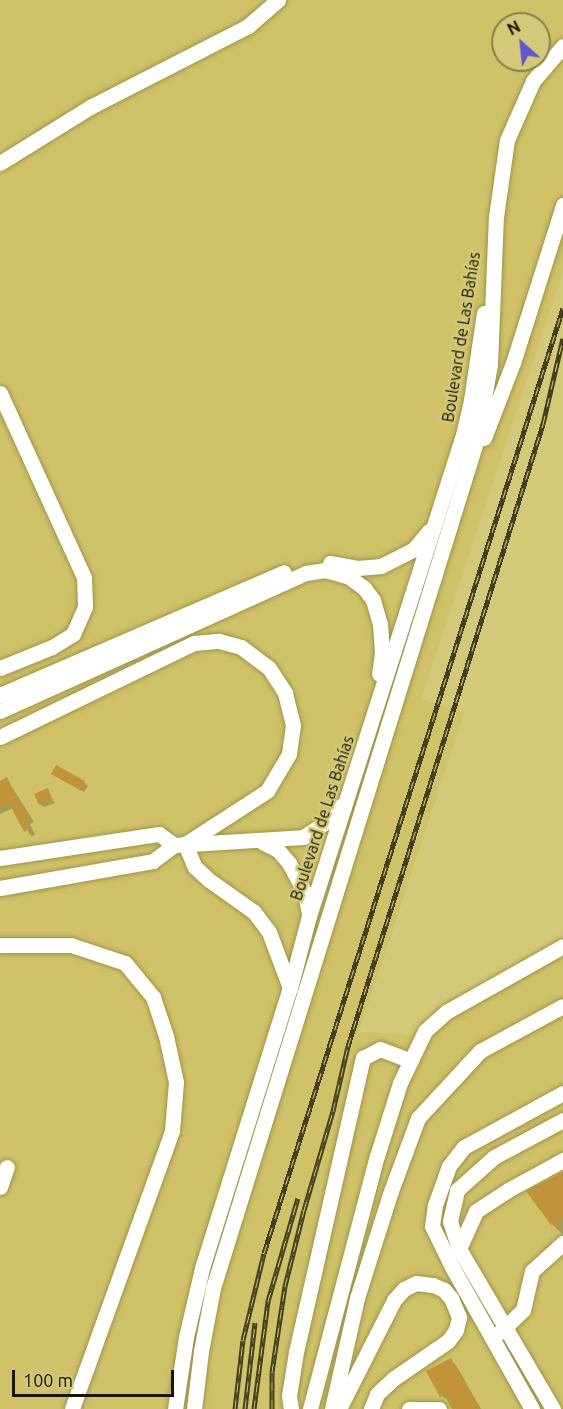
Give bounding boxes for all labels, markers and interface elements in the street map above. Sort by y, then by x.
north arrow [491,12,551,72]
text: N [504,17,523,38]
street label: Boulevard de Las Bahías [438,250,484,424]
street label: Boulevard de Las Bahías [286,733,358,903]
scale bar [15,1358,177,1396]
text: 100 m [23,1370,73,1390]

